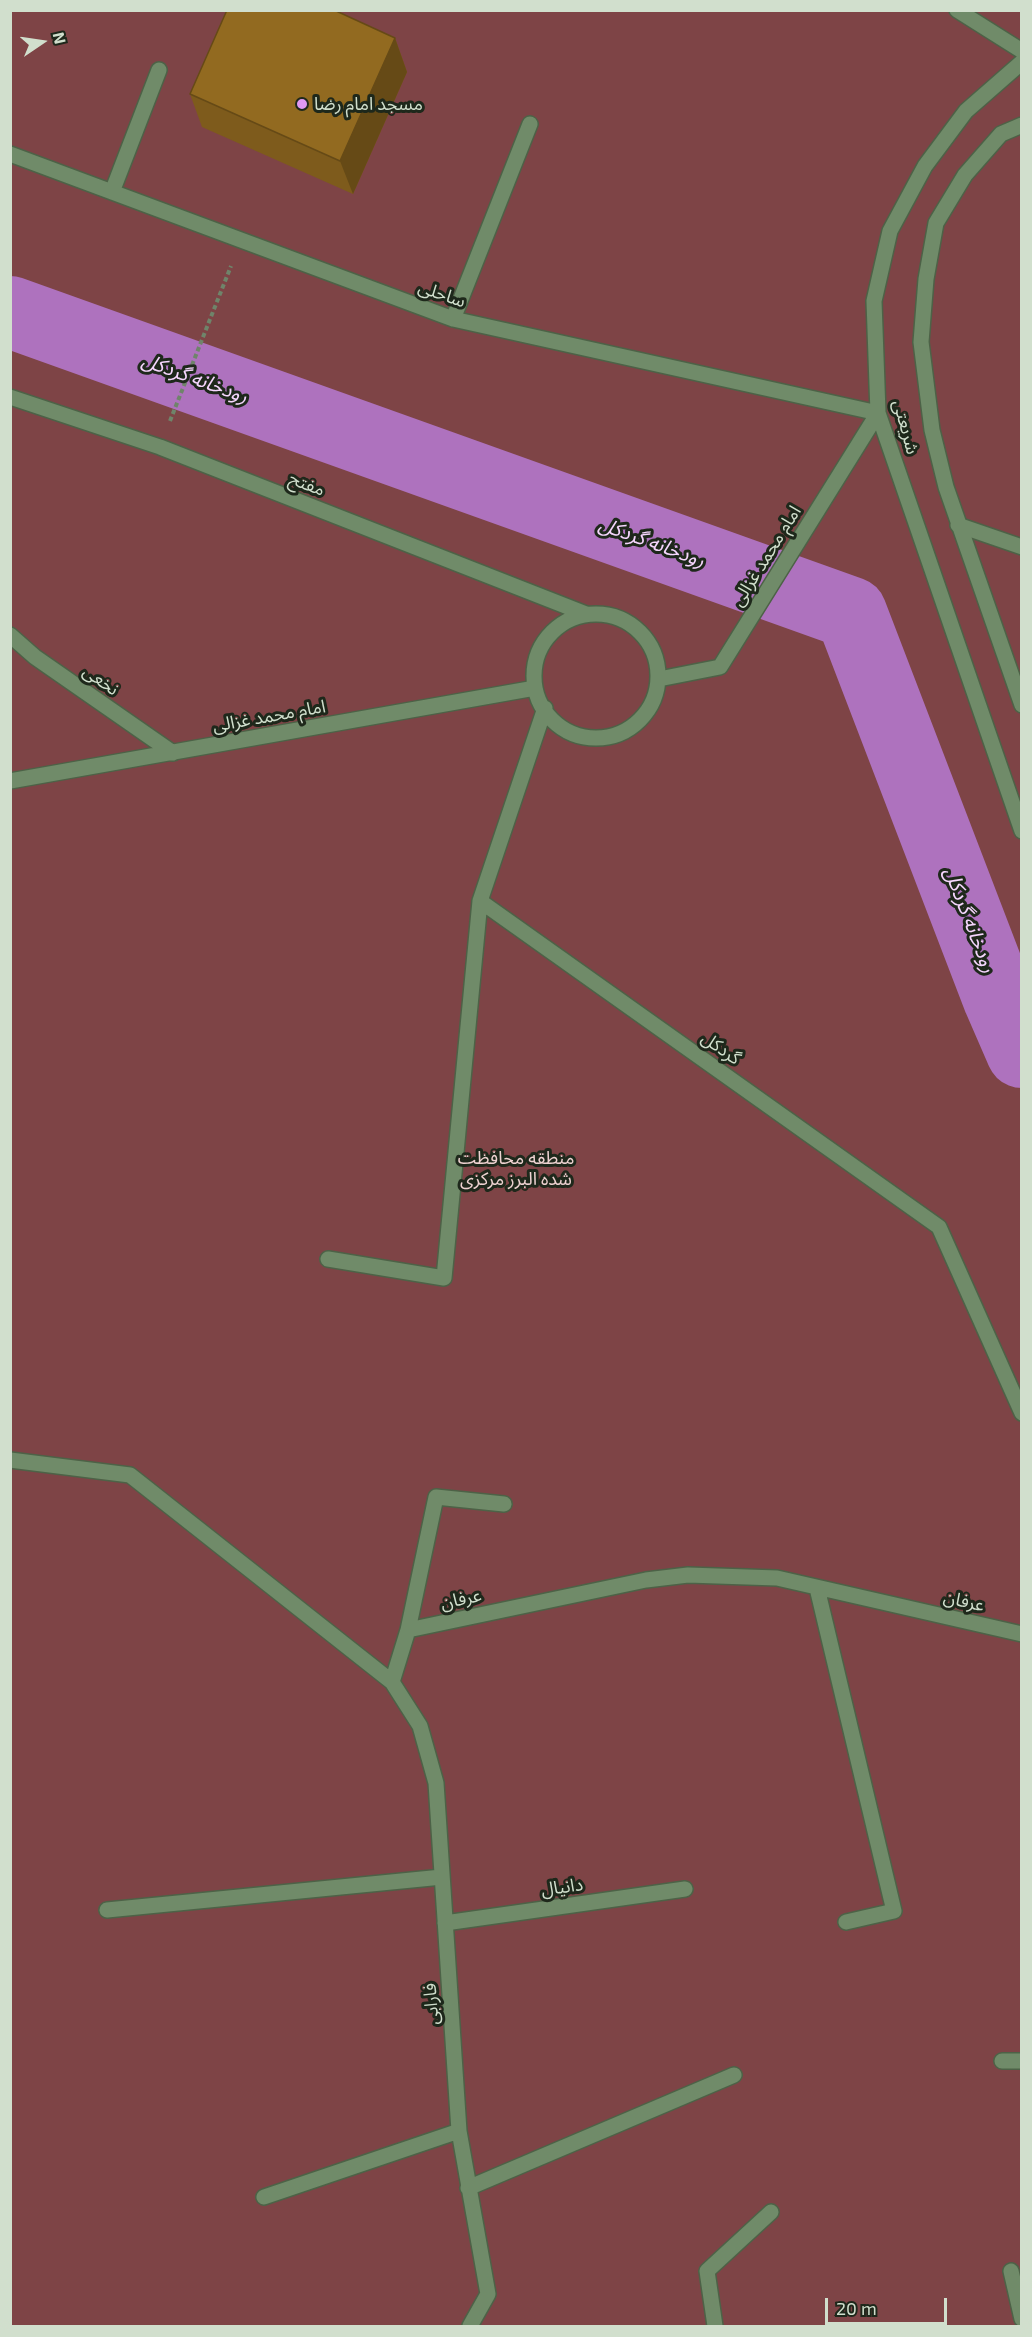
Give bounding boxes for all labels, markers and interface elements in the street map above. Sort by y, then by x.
north arrow [12,12,72,72]
text: N [49,30,71,46]
place label: مسجد امام رضا [314,93,423,115]
marker: مسجد امام رضا [295,97,309,111]
street label: ساحلی [416,276,468,312]
water label: رودخانه گردکل [139,348,251,408]
street label: شریعتی [888,397,924,457]
street label: مفتح [286,467,328,501]
street label: امام محمد غزالی [726,502,806,610]
water label: رودخانه گردکل [596,512,708,572]
street label: نخعی [79,660,123,700]
street label: امام محمد غزالی [211,695,327,737]
water label: رودخانه گردکل [939,864,1001,976]
street label: گردکل [697,1027,745,1069]
park label: منطقه محافظت شده البرز مرکزی [458,1147,574,1190]
street label: عرفان [439,1584,483,1614]
street label: عرفان [941,1586,987,1616]
street label: دانیال [540,1873,584,1901]
street label: فارابی [419,1982,443,2026]
scale bar [828,2286,950,2324]
text: 20 m [836,2297,877,2319]

